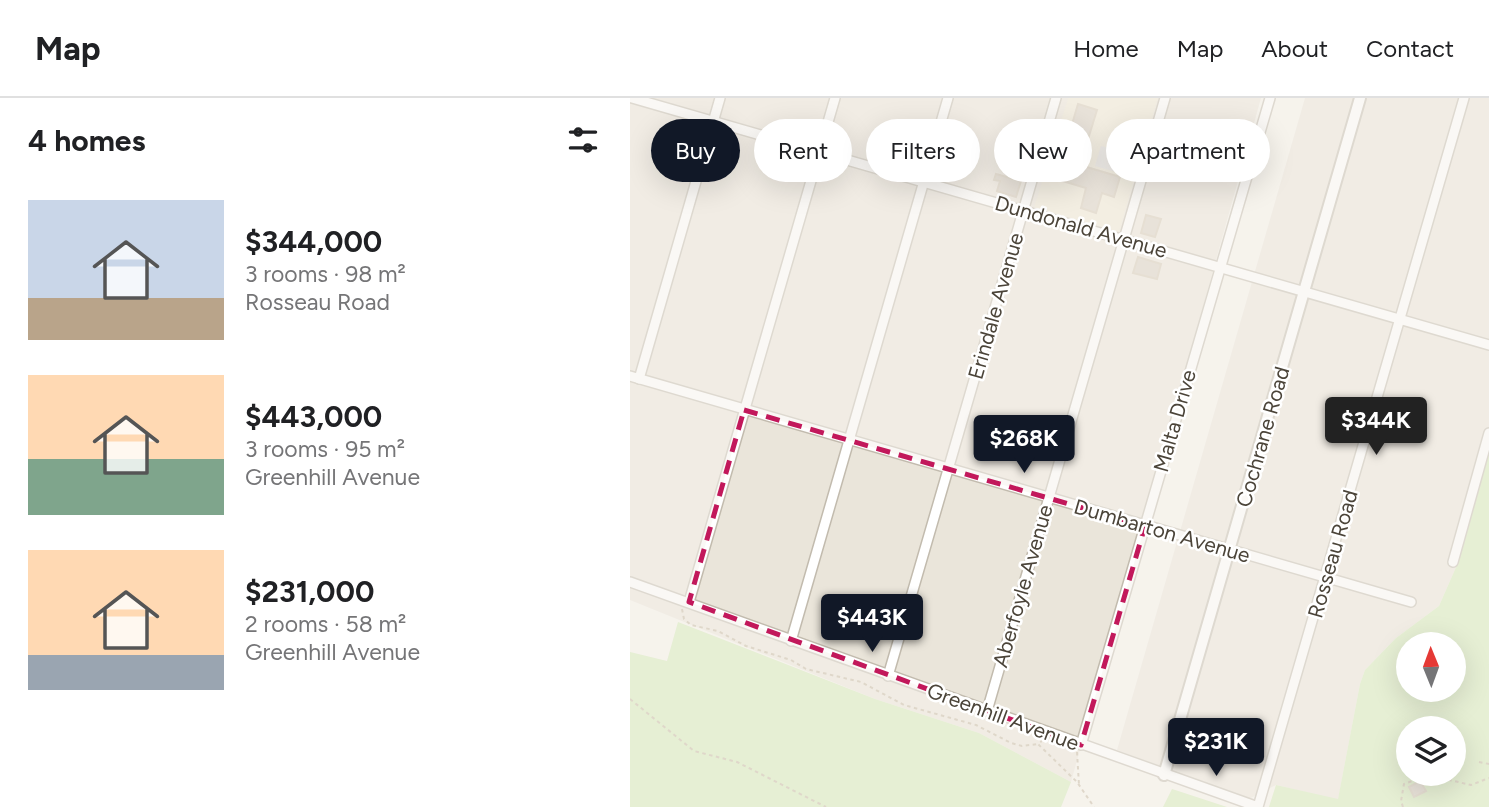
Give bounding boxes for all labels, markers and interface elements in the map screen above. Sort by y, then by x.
text: Map [35,29,101,68]
text: Home [1073,34,1139,63]
text: Map [1177,34,1223,63]
text: About [1261,34,1328,63]
text: Contact [1366,34,1454,63]
chip: Buy [651,119,740,182]
chip: Rent [754,119,852,182]
chip: Filters [866,119,980,182]
chip: New [994,119,1092,182]
chip: Apartment [1106,119,1270,182]
icon: filters [564,121,602,159]
text: 4 homes [28,122,145,159]
street label: Dundonald Avenue [992,190,1170,263]
text: $344,000 [245,223,382,260]
icon: home [84,228,168,312]
street label: Erindale Avenue [963,230,1028,382]
text: 3 rooms · 98 m² [245,260,406,288]
text: Rosseau Road [245,288,390,316]
street label: Cochrane Road [1231,364,1295,510]
street label: Malta Drive [1148,367,1201,475]
text: $443,000 [245,398,382,435]
pin: $344K [1327,398,1425,457]
icon: home [84,403,168,487]
text: $344K [1341,406,1411,434]
pin: $268K [975,416,1073,475]
text: $268K [990,424,1058,452]
text: 3 rooms · 95 m² [245,435,405,463]
text: Greenhill Avenue [245,463,420,491]
street label: Rosseau Road [1302,487,1363,621]
street label: Dumbarton Avenue [1071,493,1253,568]
street label: Aberfoyle Avenue [987,502,1058,670]
text: $231,000 [245,573,374,610]
icon: home [84,578,168,662]
pin: $443K [823,594,921,654]
text: $443K [837,603,907,631]
text: 2 rooms · 58 m² [245,610,406,638]
north arrow [1396,632,1466,702]
map controls [1396,632,1466,786]
text: Greenhill Avenue [245,638,420,666]
street label: Greenhill Avenue [924,677,1083,756]
button: layers [1396,716,1466,786]
pin: $231K [1167,718,1265,778]
text: $231K [1184,727,1248,755]

